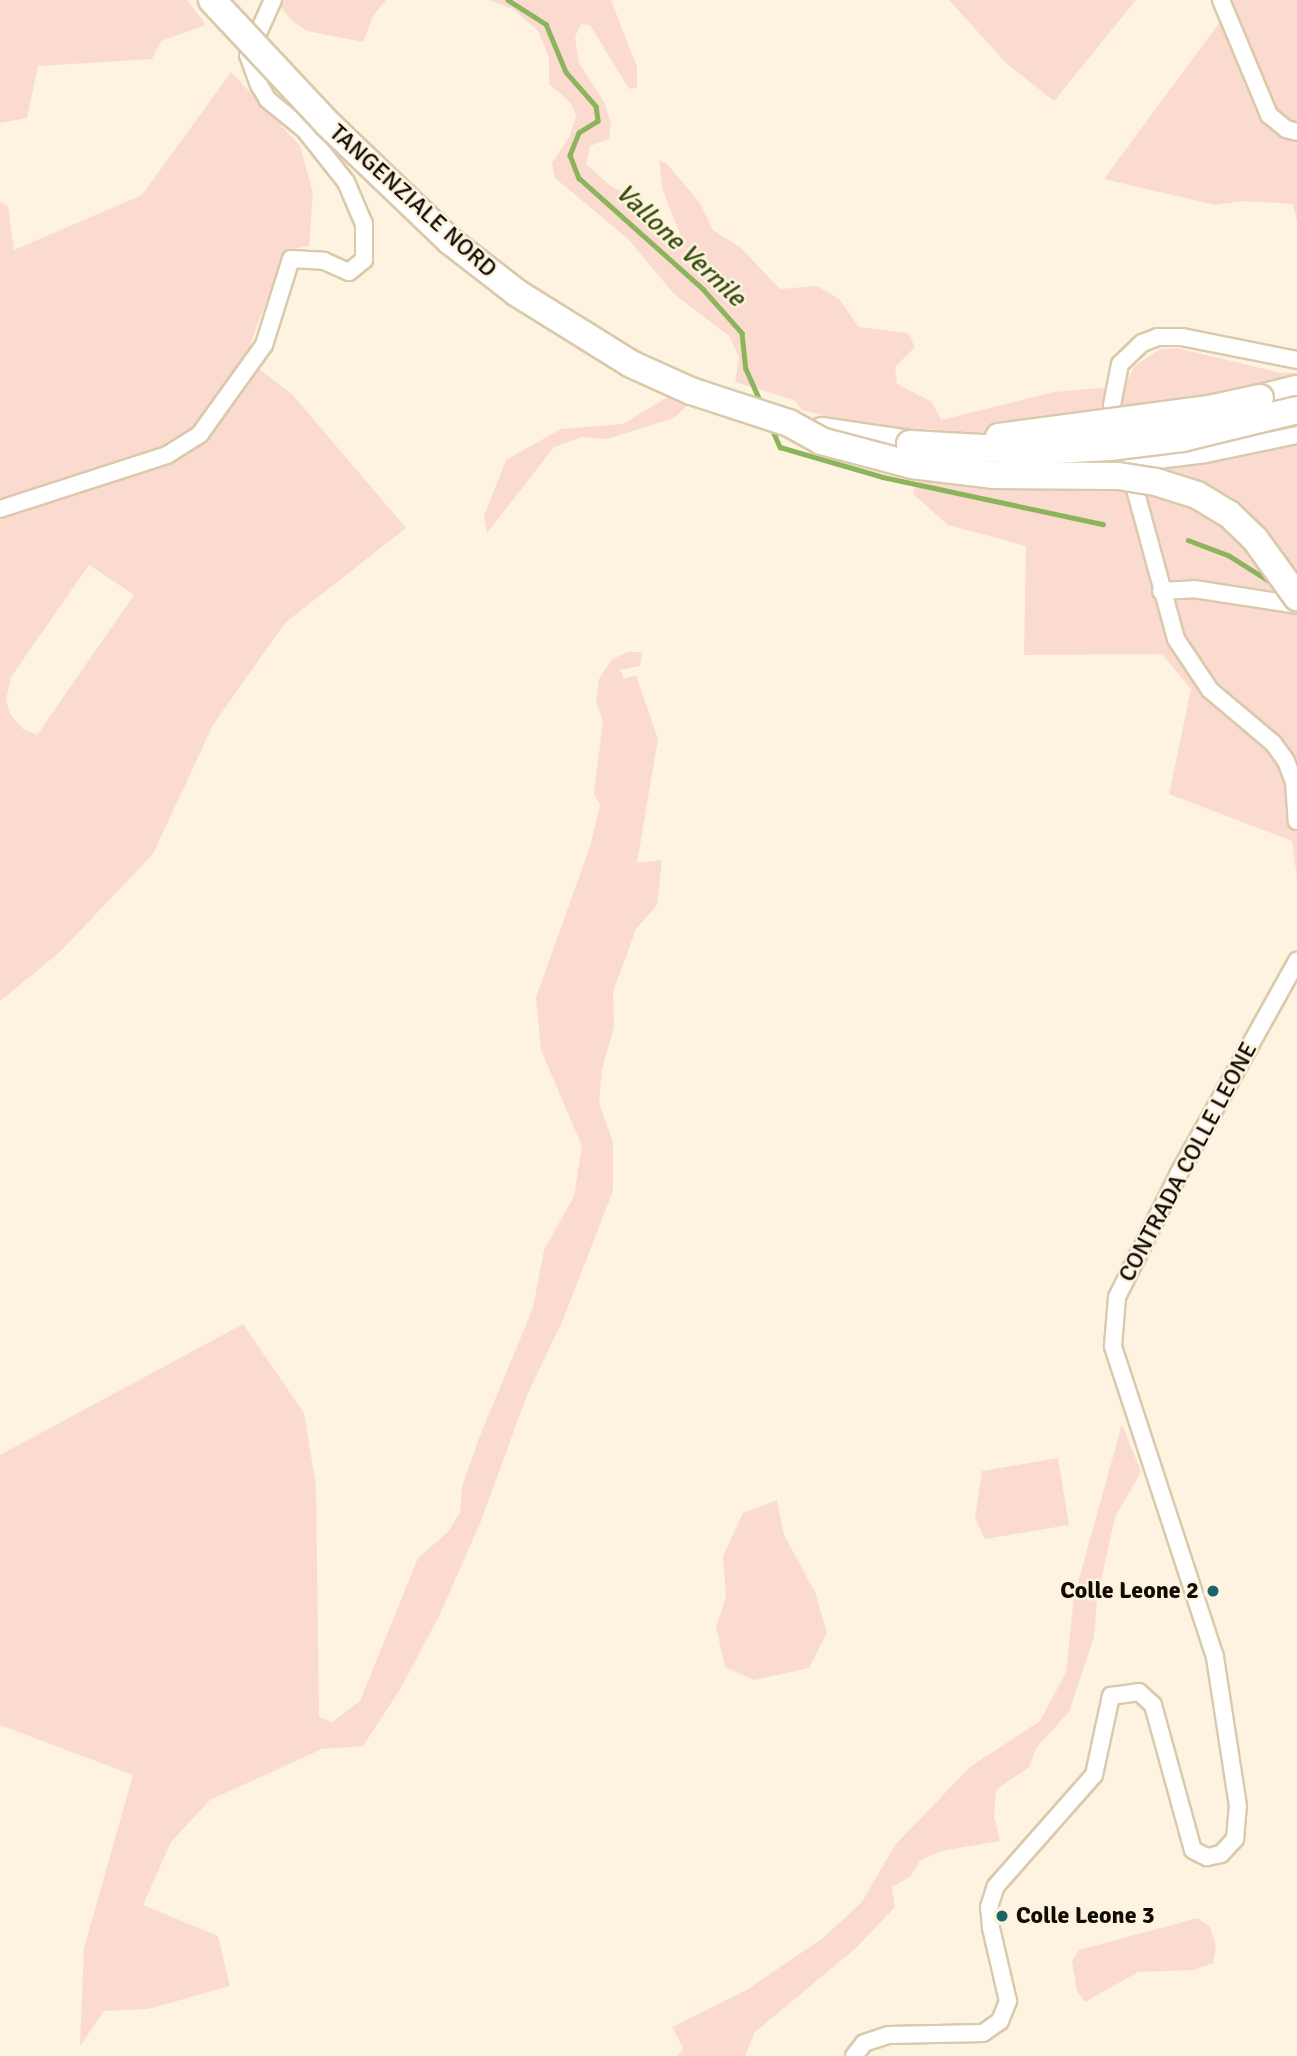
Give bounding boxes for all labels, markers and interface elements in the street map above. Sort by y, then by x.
street label: TANGENZIALE NORD [323,118,503,284]
water label: Vallone Vernile [609,178,751,314]
street label: CONTRADA COLLE LEONE [1113,1037,1263,1287]
place label: Colle Leone 2 [1060,1577,1199,1605]
marker: Colle Leone 2 [1205,1583,1221,1599]
place label: Colle Leone 3 [1016,1902,1155,1930]
marker: Colle Leone 3 [994,1908,1010,1924]

